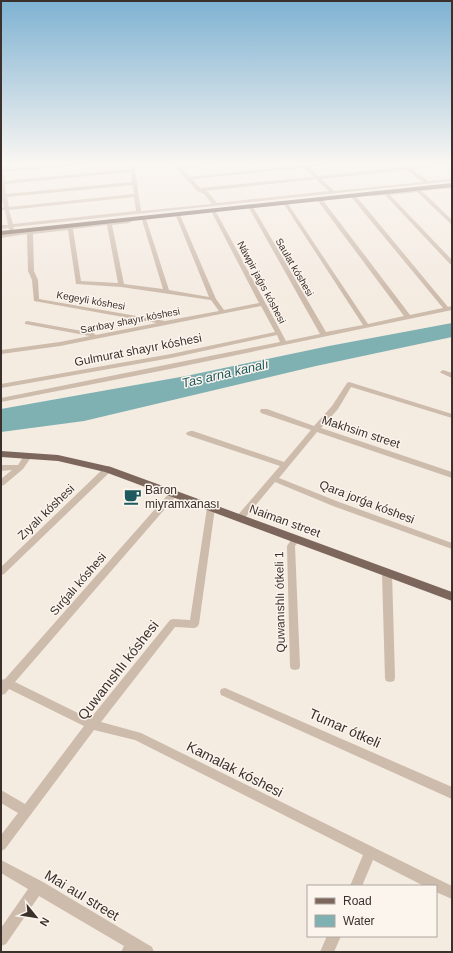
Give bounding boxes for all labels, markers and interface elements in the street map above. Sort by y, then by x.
street label: Saulat kóshesi [274,236,316,298]
street label: Náwpir jaǵıs kóshesi [235,239,288,325]
street label: Kegeyli kóshesi [56,289,126,312]
street label: Sarıbay shayır kóshesi [79,305,181,336]
street label: Gulmurat shayır kóshesi [73,331,203,369]
water label: Tas arna kanalı [180,356,270,391]
street label: Makhsim street [320,413,402,451]
street label: Qara jorǵa kóshesi [317,477,417,527]
street label: Zıyalı kóshesi [15,481,77,543]
place label: Baron miyramxanası [145,483,220,511]
cafe icon: Baron miyramxanası [122,487,142,507]
street label: Naiman street [248,502,323,541]
street label: Sırǵalı kóshesi [47,550,109,618]
street label: Quwanıshlı ótkeli 1 [272,551,288,653]
street label: Quwanıshlı kóshesi [74,617,162,723]
street label: Tumar ótkeli [307,705,383,751]
street label: Kamalak kóshesi [184,738,286,800]
street label: Mai aul street [42,866,122,924]
legend [307,885,437,937]
text: Road [343,894,372,908]
north arrow [16,897,56,937]
text: Water [343,914,375,928]
text: N [37,916,52,928]

